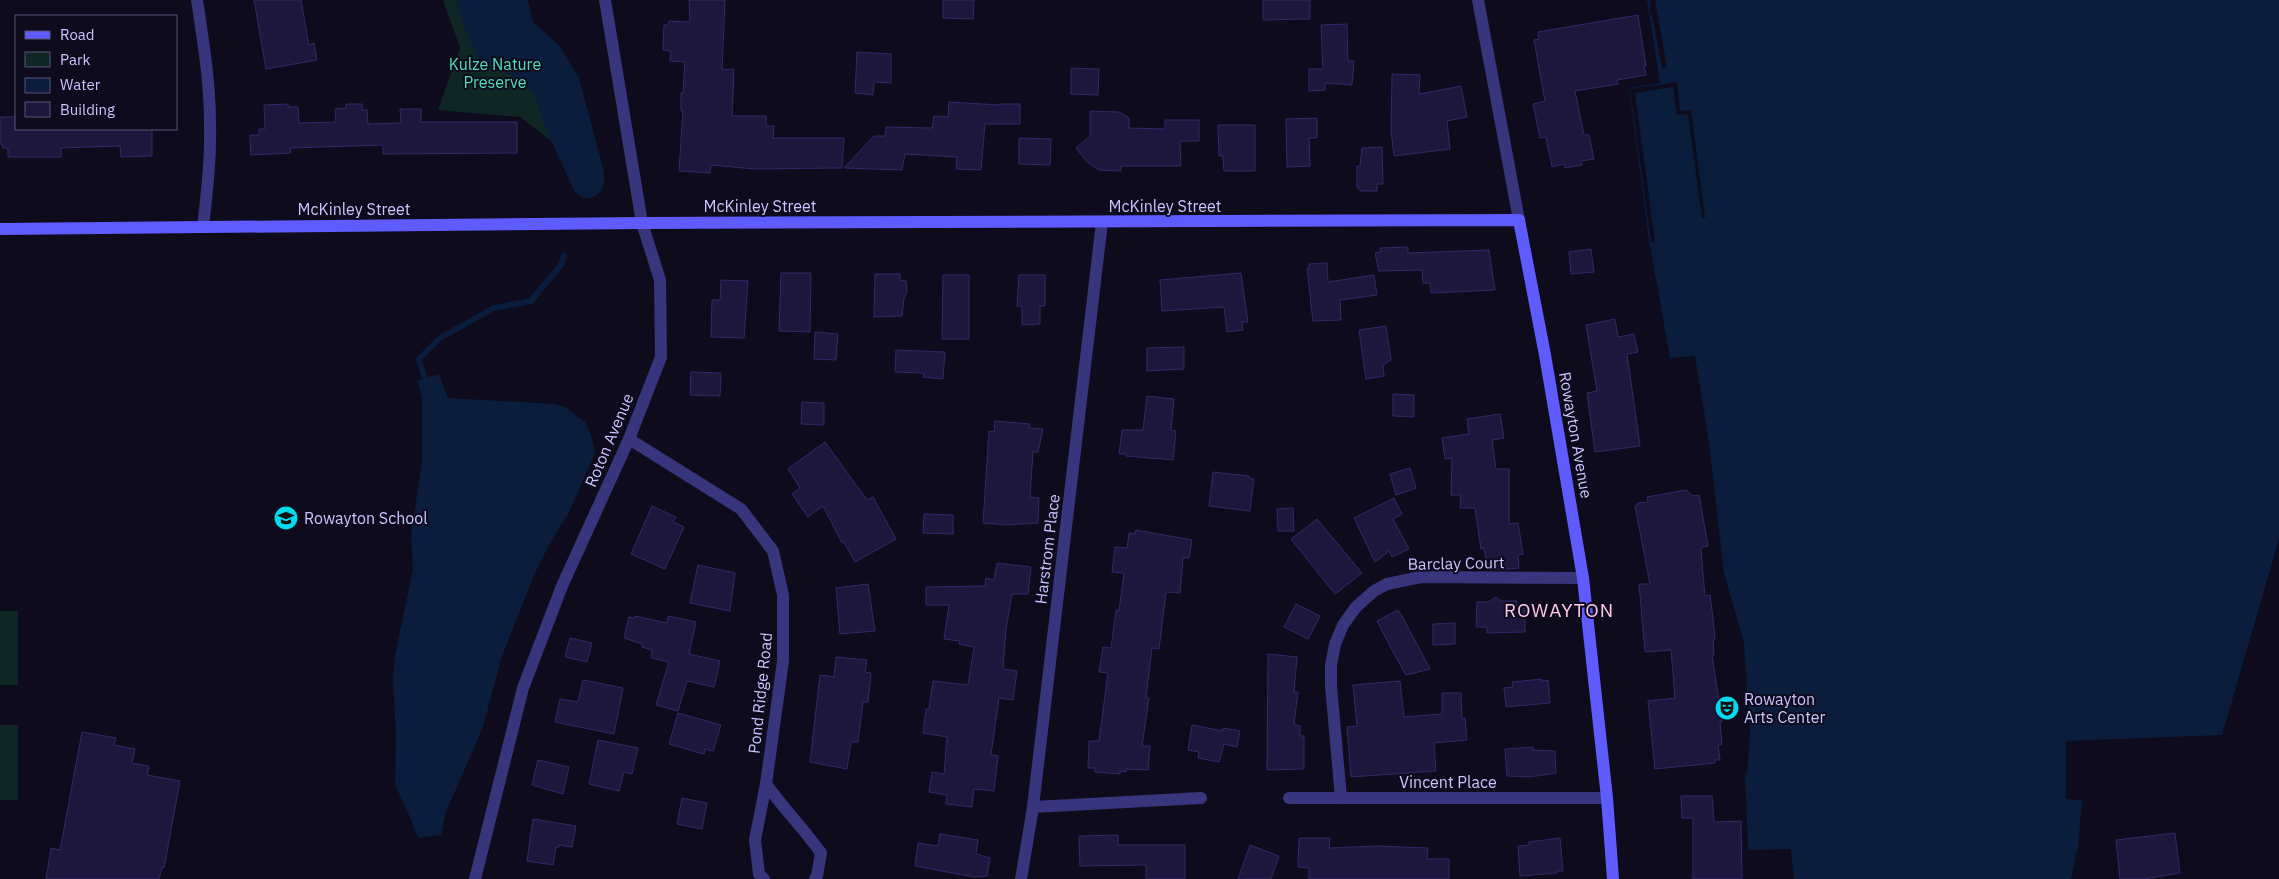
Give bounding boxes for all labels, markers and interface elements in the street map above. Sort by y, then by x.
legend [15,15,178,130]
text: Road [60,25,95,44]
text: Park [60,50,90,69]
park label: Kulze Nature Preserve [449,54,541,92]
text: Water [60,75,101,94]
text: Building [60,100,115,119]
street label: McKinley Street [704,196,816,216]
street label: McKinley Street [1109,196,1221,216]
street label: McKinley Street [298,199,410,219]
street label: Rowayton Avenue [1555,370,1597,500]
street label: Roton Avenue [580,390,638,490]
street label: Harstrom Place [1030,493,1064,605]
school or university icon: Rowayton School [273,505,299,531]
place label: Rowayton School [304,508,428,528]
street label: Barclay Court [1407,552,1505,574]
district label: ROWAYTON [1504,598,1614,622]
street label: Pond Ridge Road [744,631,776,755]
place label: Rowayton Arts Center [1744,689,1826,727]
theatre icon: Rowayton Arts Center [1714,695,1740,721]
street label: Vincent Place [1399,772,1497,792]

